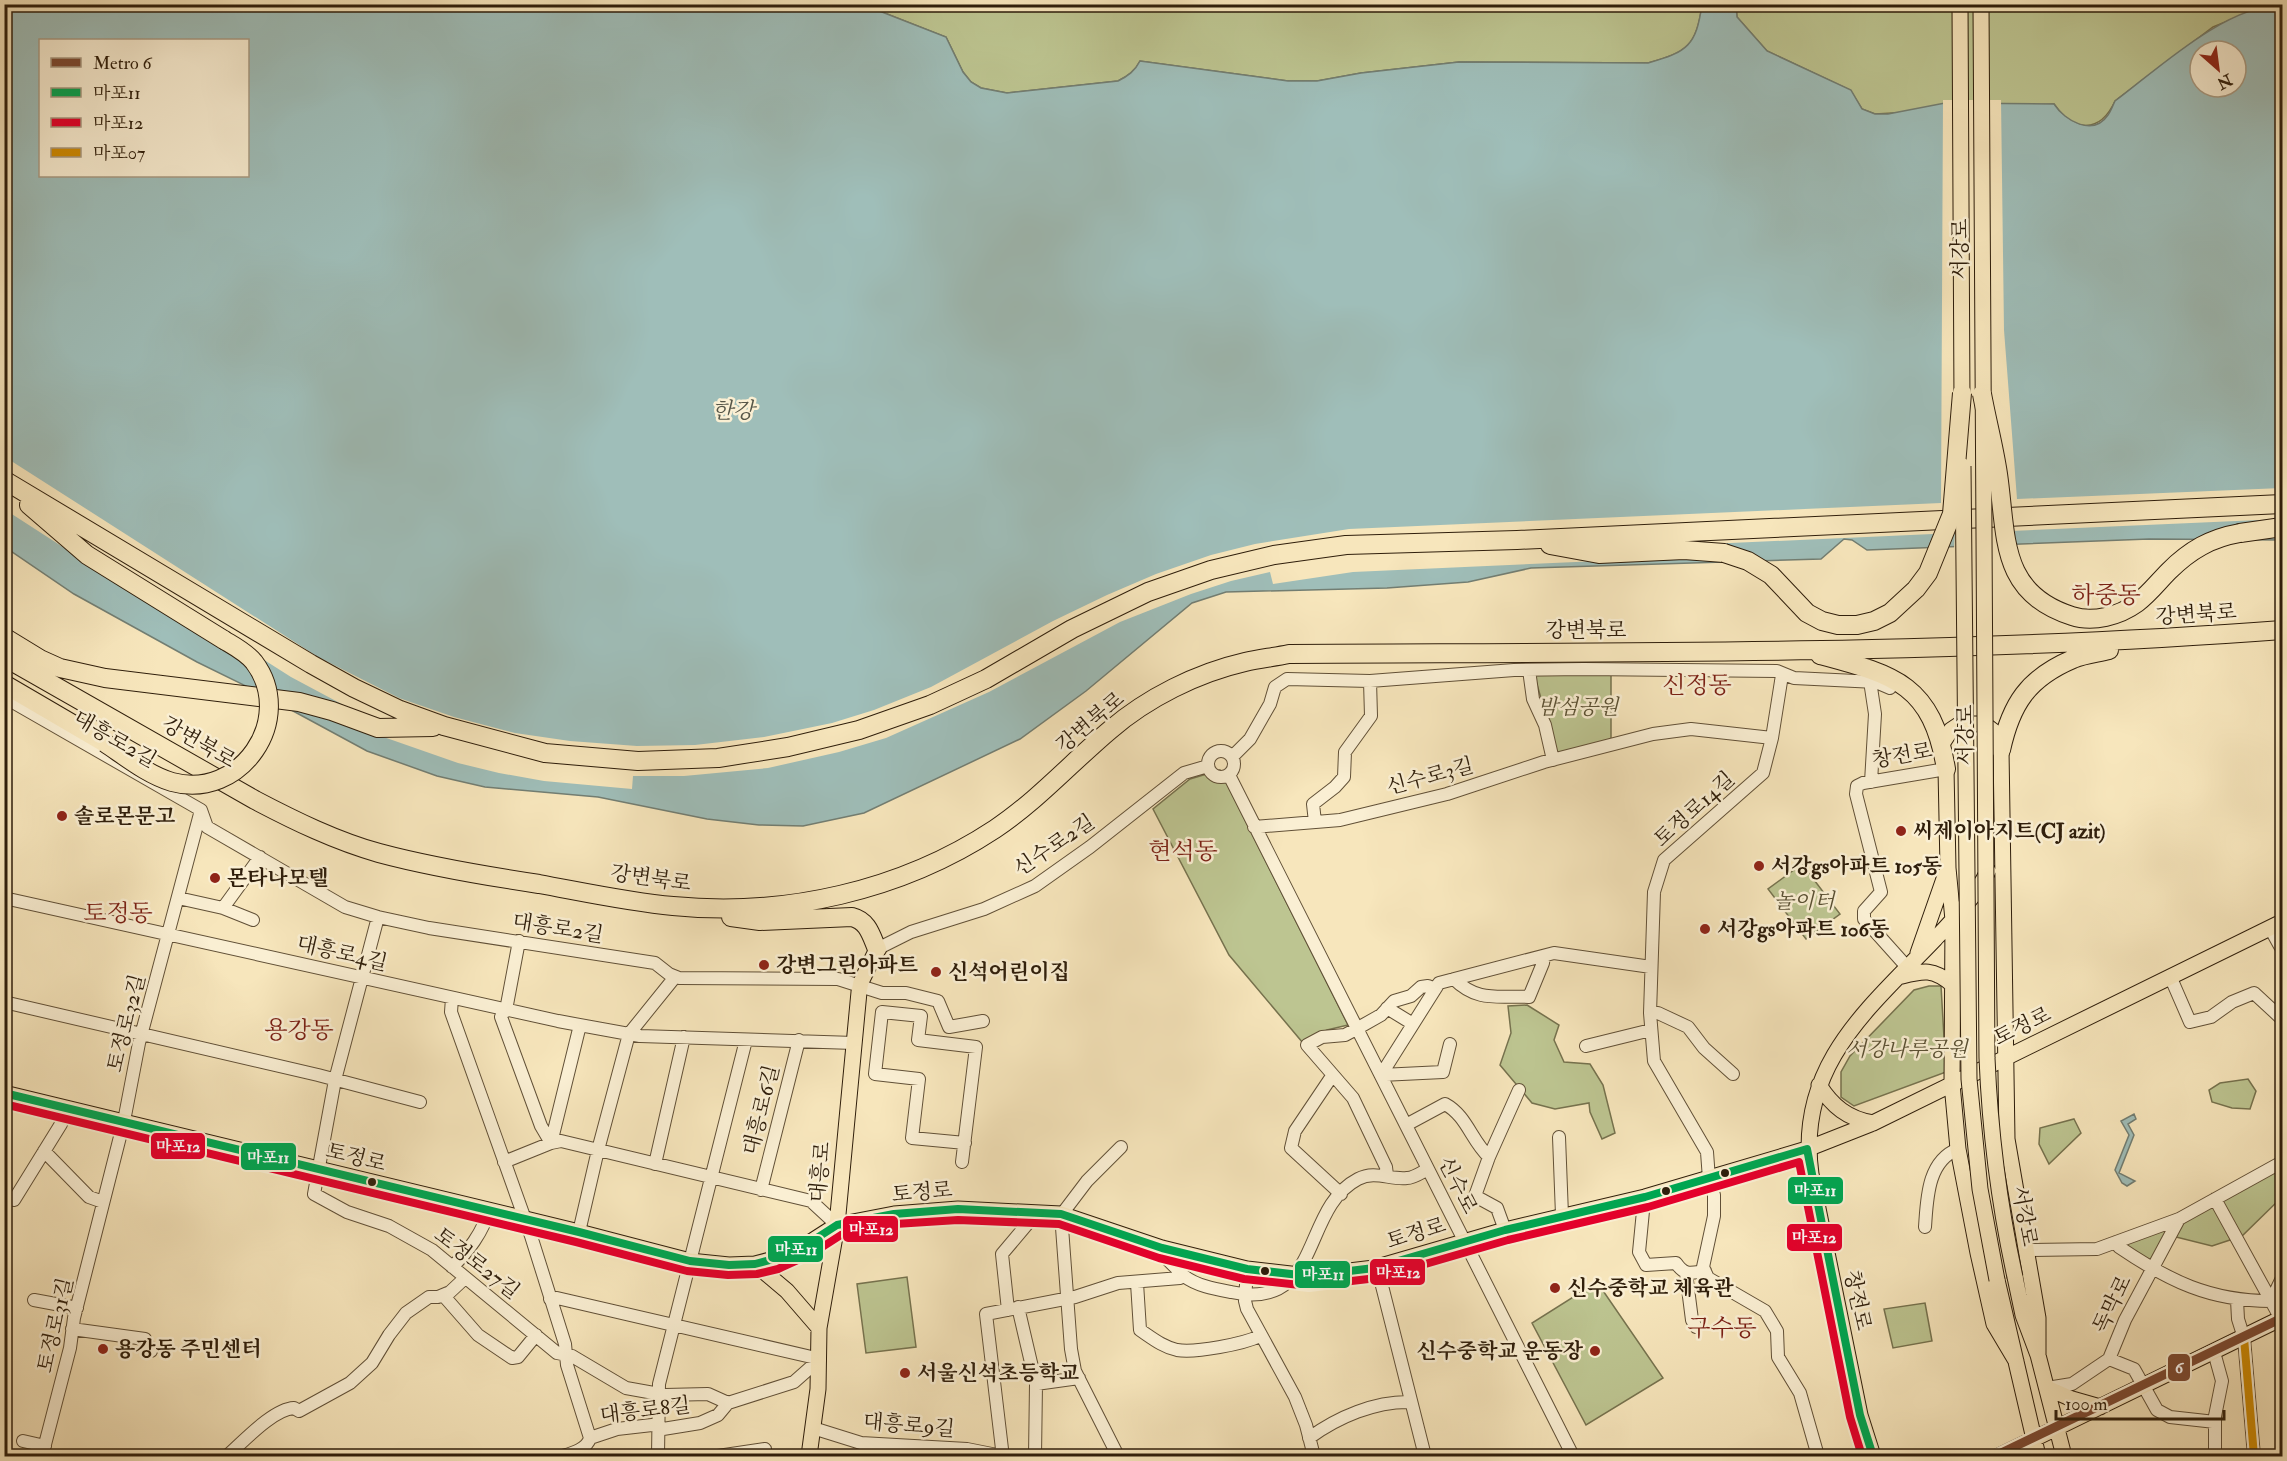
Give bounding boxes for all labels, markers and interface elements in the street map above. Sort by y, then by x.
legend [39,39,249,177]
north arrow [2188,39,2248,99]
text: Metro 6 [93,52,153,75]
text: N [2213,69,2236,94]
text: 마포11 [93,82,141,105]
text: 마포12 [93,112,143,135]
text: 마포07 [93,142,145,165]
street label: 서강로 [1947,219,1974,279]
water label: 한강 [712,397,758,425]
district label: 하중동 [2071,580,2141,611]
street label: 강변북로 [2155,598,2237,631]
street label: 강변북로 [1545,617,1627,644]
district label: 신정동 [1662,670,1732,701]
street label: 강변북로 [1051,686,1130,759]
park label: 밤섬공원 [1537,694,1620,721]
street label: 대흥로2길 [68,705,161,774]
street label: 서강로 [1952,705,1979,765]
street label: 강변북로 [157,710,241,774]
street label: 창전로 [1870,737,1934,774]
street label: 신수로3길 [1384,752,1477,801]
street label: 토정로14길 [1648,766,1741,853]
place label: 솔로몬문고 [74,803,175,830]
marker: 솔로몬문고 [55,809,69,823]
street label: 신수로2길 [1009,809,1100,882]
place label: 씨제이아지트(CJ azit) [1913,818,2106,845]
marker: 씨제이아지트(CJ azit) [1894,824,1908,838]
district label: 현석동 [1148,836,1218,867]
place label: 서강gs아파트 105동 [1771,853,1942,880]
street label: 강변북로 [609,859,693,898]
marker: 서강gs아파트 105동 [1752,859,1766,873]
place label: 몬타나모텔 [227,865,328,892]
marker: 몬타나모텔 [208,871,222,885]
park label: 놀이터 [1774,888,1836,915]
district label: 토정동 [83,898,153,929]
street label: 대흥로2길 [510,908,605,949]
place label: 서강gs아파트 106동 [1717,916,1889,943]
marker: 서강gs아파트 106동 [1698,922,1712,936]
street label: 대흥로4길 [294,930,390,977]
place label: 강변그린아파트 [776,952,918,979]
marker: 강변그린아파트 [757,958,771,972]
place label: 신석어린이집 [948,959,1070,986]
marker: 신석어린이집 [929,965,943,979]
street label: 토정로32길 [101,971,152,1075]
street label: 토정로 [1989,1001,2055,1052]
district label: 용강동 [264,1015,334,1046]
park label: 서강나루공원 [1846,1036,1970,1063]
street label: 대흥로6길 [737,1062,786,1158]
line badge: 마포12 [150,1132,206,1160]
text: 마포12 [156,1137,200,1157]
street label: 토정로 [323,1137,389,1178]
street label: 대흥로 [804,1141,837,1204]
line badge: 마포11 [240,1142,297,1171]
text: 마포11 [247,1148,289,1168]
street label: 신수로 [1432,1152,1483,1218]
unlabelled marker [1719,1167,1731,1179]
unlabelled marker [366,1176,378,1188]
street label: 토정로 [891,1176,954,1209]
line badge: 마포11 [1787,1176,1844,1205]
text: 마포11 [1794,1181,1836,1201]
street label: 서강로 [2006,1184,2043,1248]
unlabelled marker [1660,1185,1672,1197]
street label: 토정로 [1383,1212,1449,1255]
line badge: 마포12 [842,1215,899,1243]
text: 마포12 [849,1220,893,1240]
street label: 토정로27길 [428,1222,525,1305]
line badge: 마포12 [1786,1223,1843,1252]
text: 마포12 [1792,1228,1836,1248]
line badge: 마포11 [767,1235,824,1263]
text: 마포11 [775,1240,817,1260]
line badge: 마포12 [1369,1258,1426,1286]
line badge: 마포11 [1294,1260,1351,1289]
text: 마포12 [1376,1263,1420,1283]
unlabelled marker [1259,1265,1271,1277]
text: 마포11 [1302,1265,1344,1285]
street label: 창전로 [1838,1268,1877,1333]
street label: 독막로 [2087,1271,2138,1337]
street label: 토정로31길 [31,1275,80,1375]
place label: 신수중학교 체육관 [1567,1275,1734,1302]
marker: 신수중학교 체육관 [1548,1281,1562,1295]
district label: 구수동 [1687,1313,1757,1344]
place label: 용강동 주민센터 [115,1336,261,1363]
place label: 신수중학교 운동장 [1416,1338,1584,1365]
marker: 용강동 주민센터 [96,1342,110,1356]
marker: 신수중학교 운동장 [1588,1344,1602,1358]
line badge: 6 [2167,1353,2191,1382]
text: 6 [2175,1358,2185,1378]
place label: 서울신석초등학교 [917,1360,1079,1387]
marker: 서울신석초등학교 [898,1366,912,1380]
scale bar [2056,1383,2224,1421]
street label: 대흥로8길 [598,1392,692,1429]
text: 100 m [2065,1393,2108,1416]
street label: 대흥로9길 [862,1408,956,1443]

